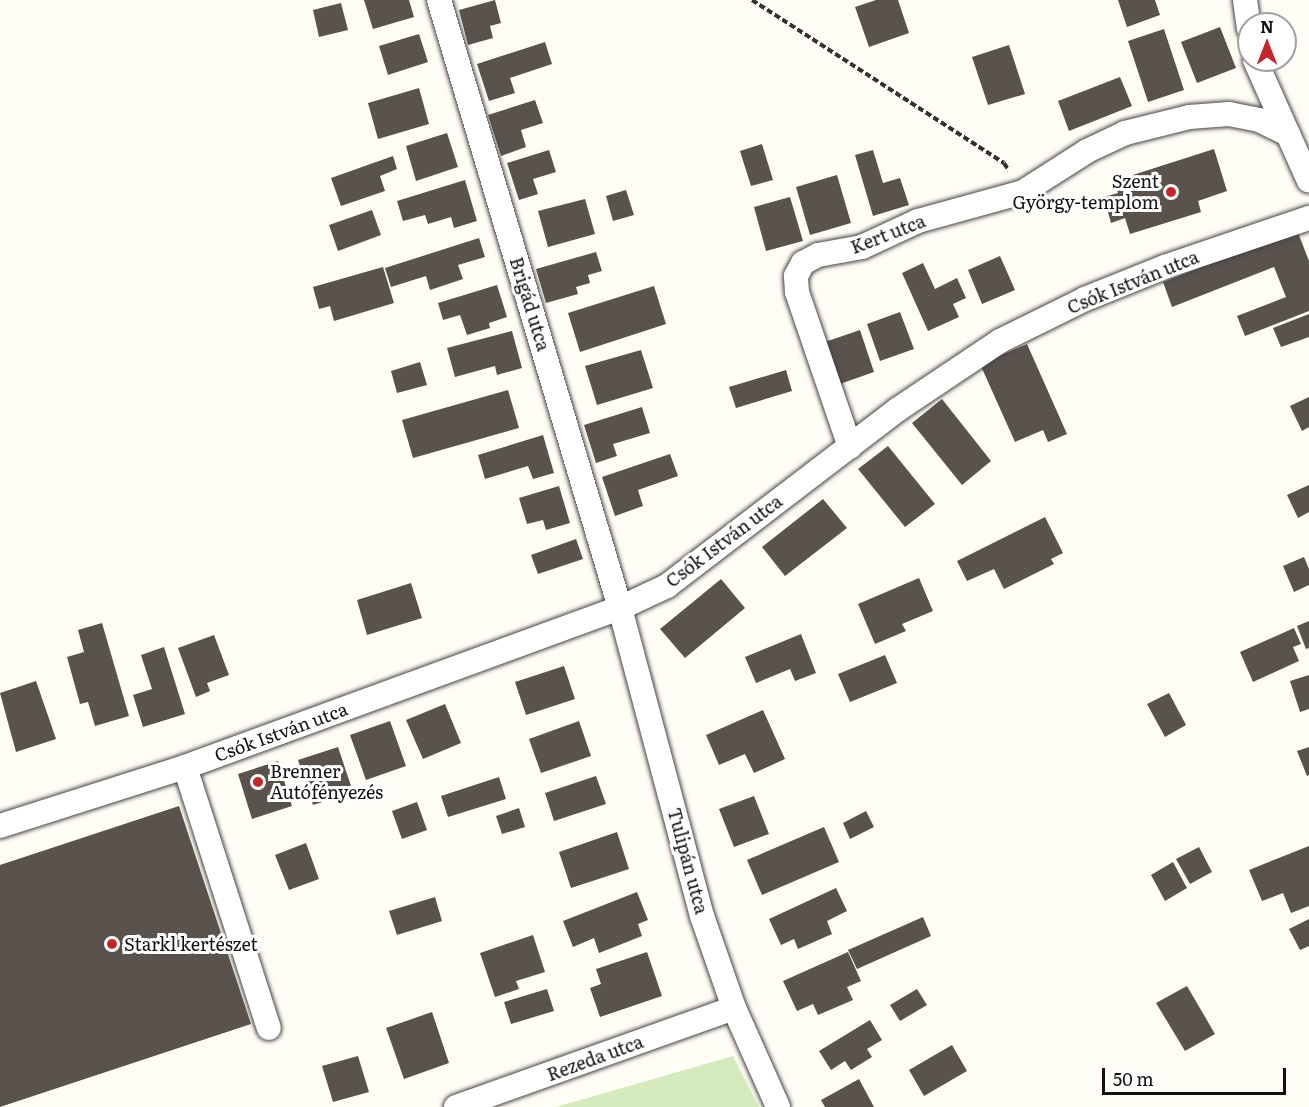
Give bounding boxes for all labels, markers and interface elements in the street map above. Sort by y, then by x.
north arrow [1237,12,1297,72]
text: N [1260,14,1274,38]
place label: Szent György-templom [1012,171,1159,213]
marker: Szent György-templom [1164,185,1178,199]
street label: Kert utca [847,210,929,258]
street label: Csók István utca [1064,246,1202,318]
street label: Brigád utca [505,254,555,354]
street label: Csók István utca [662,490,786,592]
street label: Csók István utca [212,698,350,766]
place label: Brenner Autófényezés [270,761,383,804]
marker: Brenner Autófényezés [251,775,265,789]
street label: Tulipán utca [663,805,713,917]
place label: Starkl kertészet [124,933,258,955]
marker: Starkl kertészet [105,937,119,951]
street label: Rezeda utca [544,1031,646,1085]
scale bar [1105,1056,1290,1094]
text: 50 m [1113,1065,1154,1092]

